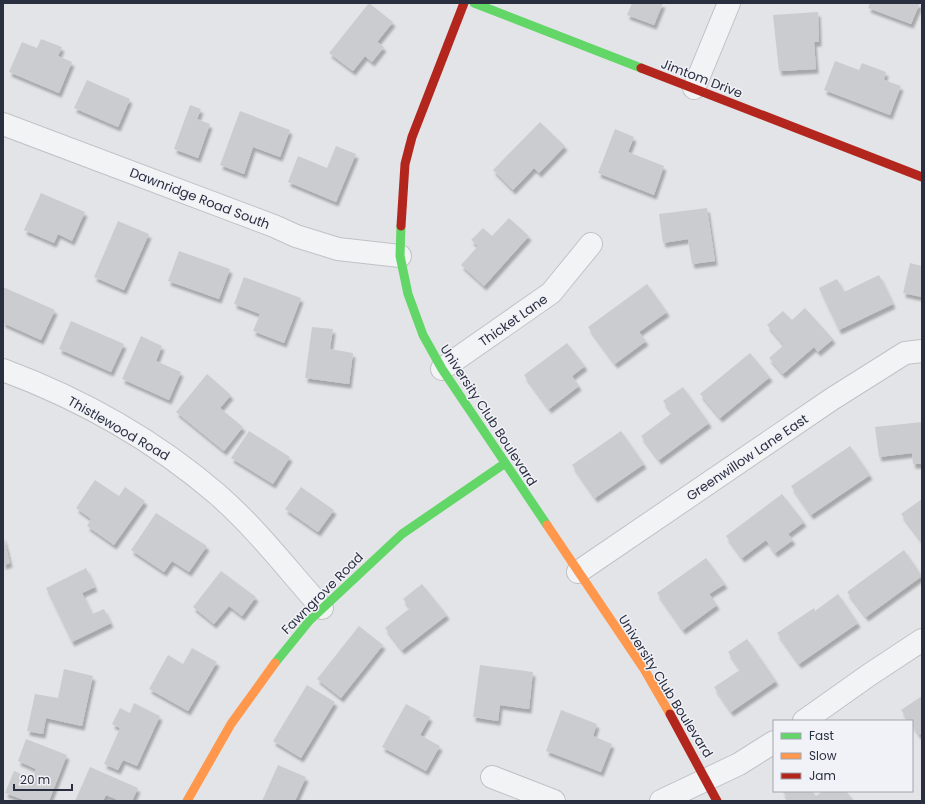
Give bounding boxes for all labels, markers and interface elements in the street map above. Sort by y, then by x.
street label: Jimtom Drive [658,54,745,103]
street label: Dawnridge Road South [127,163,273,234]
street label: Thicket Lane [475,290,552,351]
street label: University Club Boulevard [436,341,542,490]
street label: Thistlewood Road [64,392,173,465]
street label: Greenwillow Lane East [683,409,812,505]
street label: Fawngrove Road [277,548,368,639]
street label: University Club Boulevard [614,611,717,761]
legend [773,720,913,792]
text: Fast [809,727,834,744]
text: Slow [809,747,837,764]
scale bar [14,766,72,792]
text: Jam [809,767,836,784]
text: 20 m [20,771,50,788]

